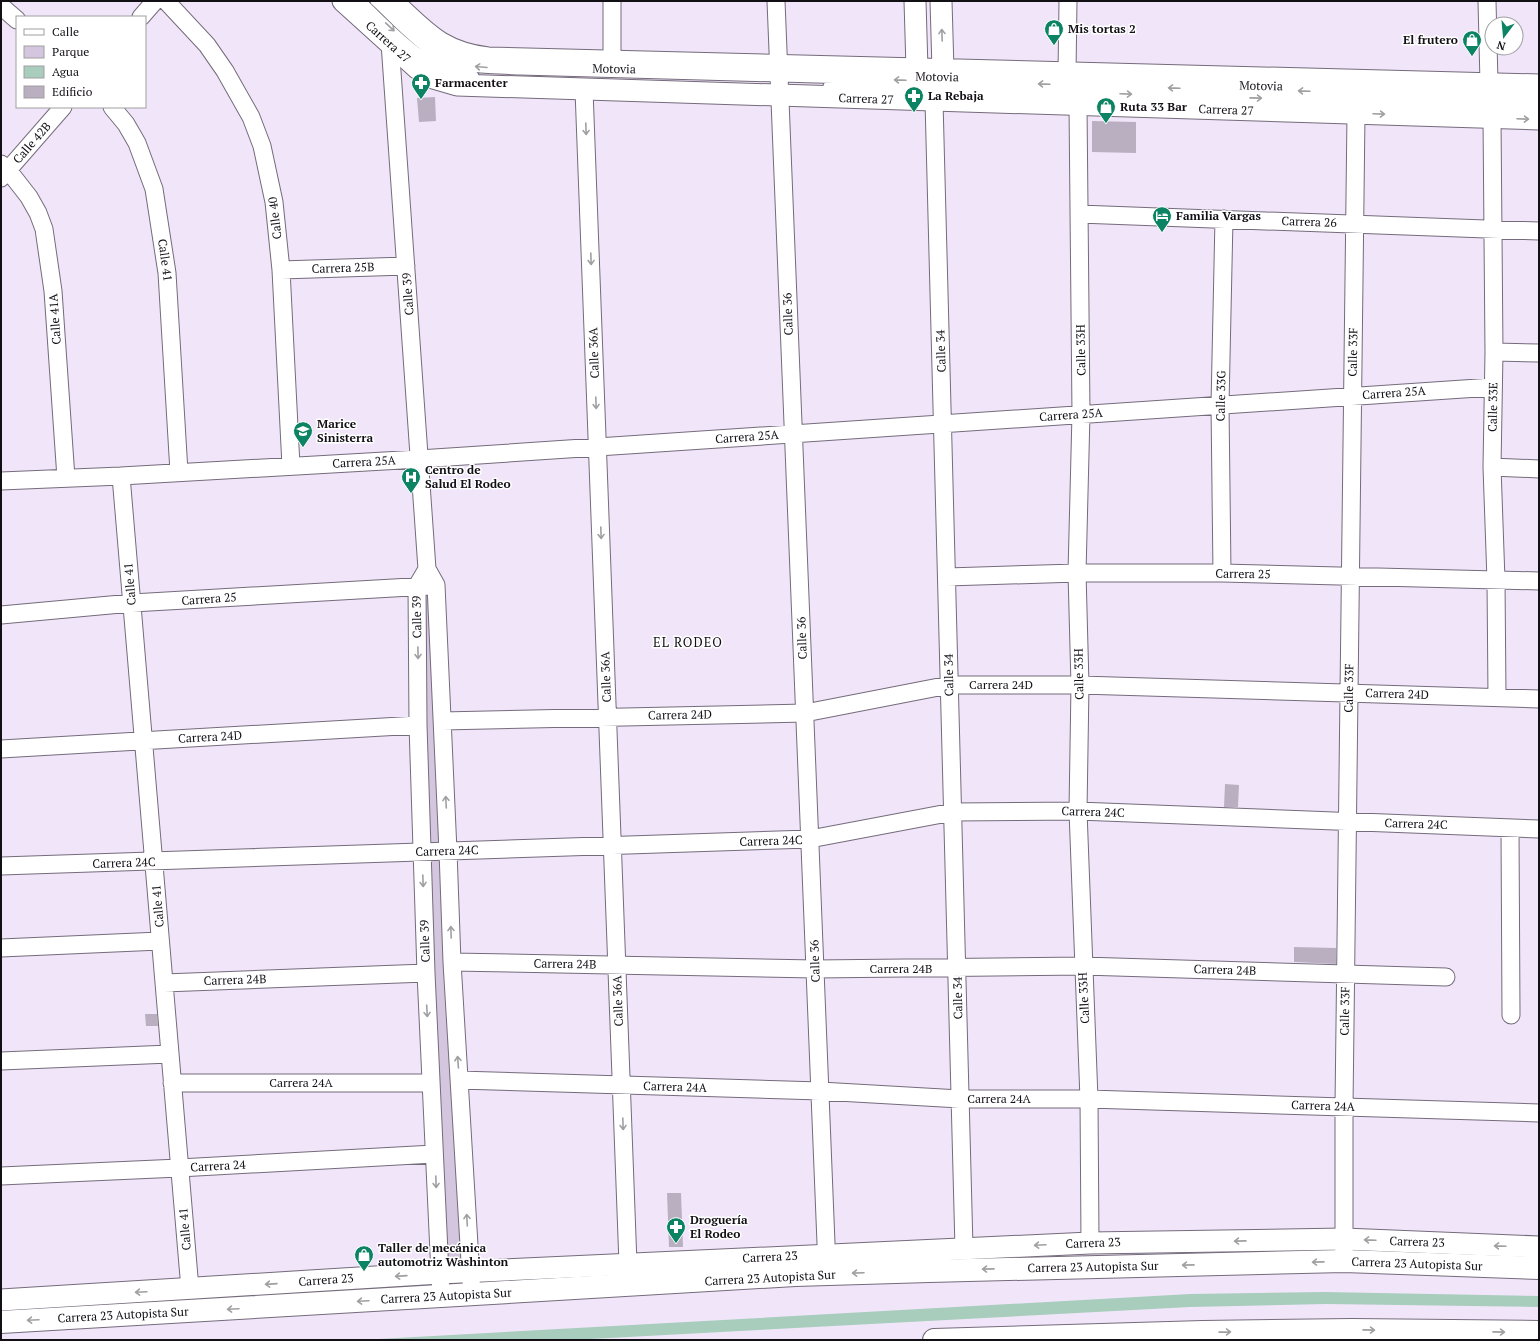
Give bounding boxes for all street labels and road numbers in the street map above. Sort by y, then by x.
street label: Carrera 27 [363,18,414,66]
street label: Motovia [592,61,636,76]
street label: Motovia [915,69,959,84]
street label: Motovia [1239,78,1283,93]
street label: Carrera 27 [838,90,894,107]
street label: Carrera 27 [1198,101,1254,118]
street label: Calle 42B [10,119,54,167]
street label: Calle 40 [264,196,285,240]
street label: Carrera 26 [1281,213,1338,230]
street label: Calle 41 [155,238,176,282]
street label: Carrera 25B [311,259,375,276]
street label: Calle 39 [399,272,416,316]
street label: Calle 41A [45,292,64,345]
street label: Calle 36 [779,292,796,336]
street label: Calle 33H [1073,324,1088,376]
street label: Calle 36A [585,326,602,379]
street label: Calle 33F [1345,327,1360,377]
street label: Calle 34 [932,329,949,373]
street label: Calle 33G [1213,370,1228,422]
street label: Calle 33E [1485,382,1500,432]
street label: Carrera 25A [1362,383,1427,402]
street label: Carrera 25A [1039,405,1104,424]
street label: Carrera 25A [715,427,780,446]
street label: Carrera 25A [332,452,397,471]
street label: Calle 41 [120,562,139,606]
street label: Carrera 25 [1215,566,1271,581]
street label: Carrera 25 [181,589,237,608]
street label: Calle 39 [409,595,424,639]
street label: Calle 36 [793,616,810,660]
street label: Calle 33H [1071,648,1086,700]
street label: Calle 36A [597,650,614,703]
street label: Calle 34 [941,653,956,697]
street label: Calle 33F [1341,663,1356,713]
street label: Carrera 24D [969,677,1033,692]
street label: Carrera 24D [1365,685,1429,702]
street label: Carrera 24D [648,706,712,723]
street label: Carrera 24D [178,727,242,746]
street label: Carrera 24C [1061,803,1125,820]
street label: Carrera 24C [1384,815,1448,832]
street label: Carrera 24C [739,832,803,849]
street label: Carrera 24C [415,842,479,859]
street label: Carrera 24C [92,854,156,871]
street label: Calle 41 [148,884,167,928]
street label: Calle 39 [416,919,433,963]
street label: Calle 36 [806,939,823,983]
street label: Carrera 24B [533,955,597,972]
street label: Carrera 24B [870,961,932,976]
street label: Carrera 24B [1193,961,1257,978]
street label: Carrera 24B [203,971,267,988]
street label: Calle 33H [1075,972,1092,1024]
street label: Calle 36A [609,974,626,1027]
street label: Calle 34 [950,976,965,1020]
street label: Calle 33F [1337,986,1352,1036]
street label: Carrera 24A [269,1075,334,1090]
street label: Carrera 24A [643,1078,708,1095]
street label: Carrera 24A [967,1091,1032,1106]
street label: Carrera 24A [1291,1097,1356,1114]
street label: Carrera 24 [190,1157,247,1174]
street label: Calle 41 [175,1207,194,1251]
street label: Carrera 23 [1389,1233,1445,1250]
street label: Carrera 23 [1065,1234,1121,1251]
street label: Carrera 23 [742,1248,798,1265]
street label: Carrera 23 Autopista Sur [1351,1254,1483,1273]
street label: Carrera 23 Autopista Sur [1027,1258,1159,1275]
street label: Carrera 23 Autopista Sur [704,1267,836,1288]
street label: Carrera 23 [298,1270,354,1289]
street label: Carrera 23 Autopista Sur [380,1285,512,1306]
street label: Carrera 23 Autopista Sur [57,1304,189,1325]

